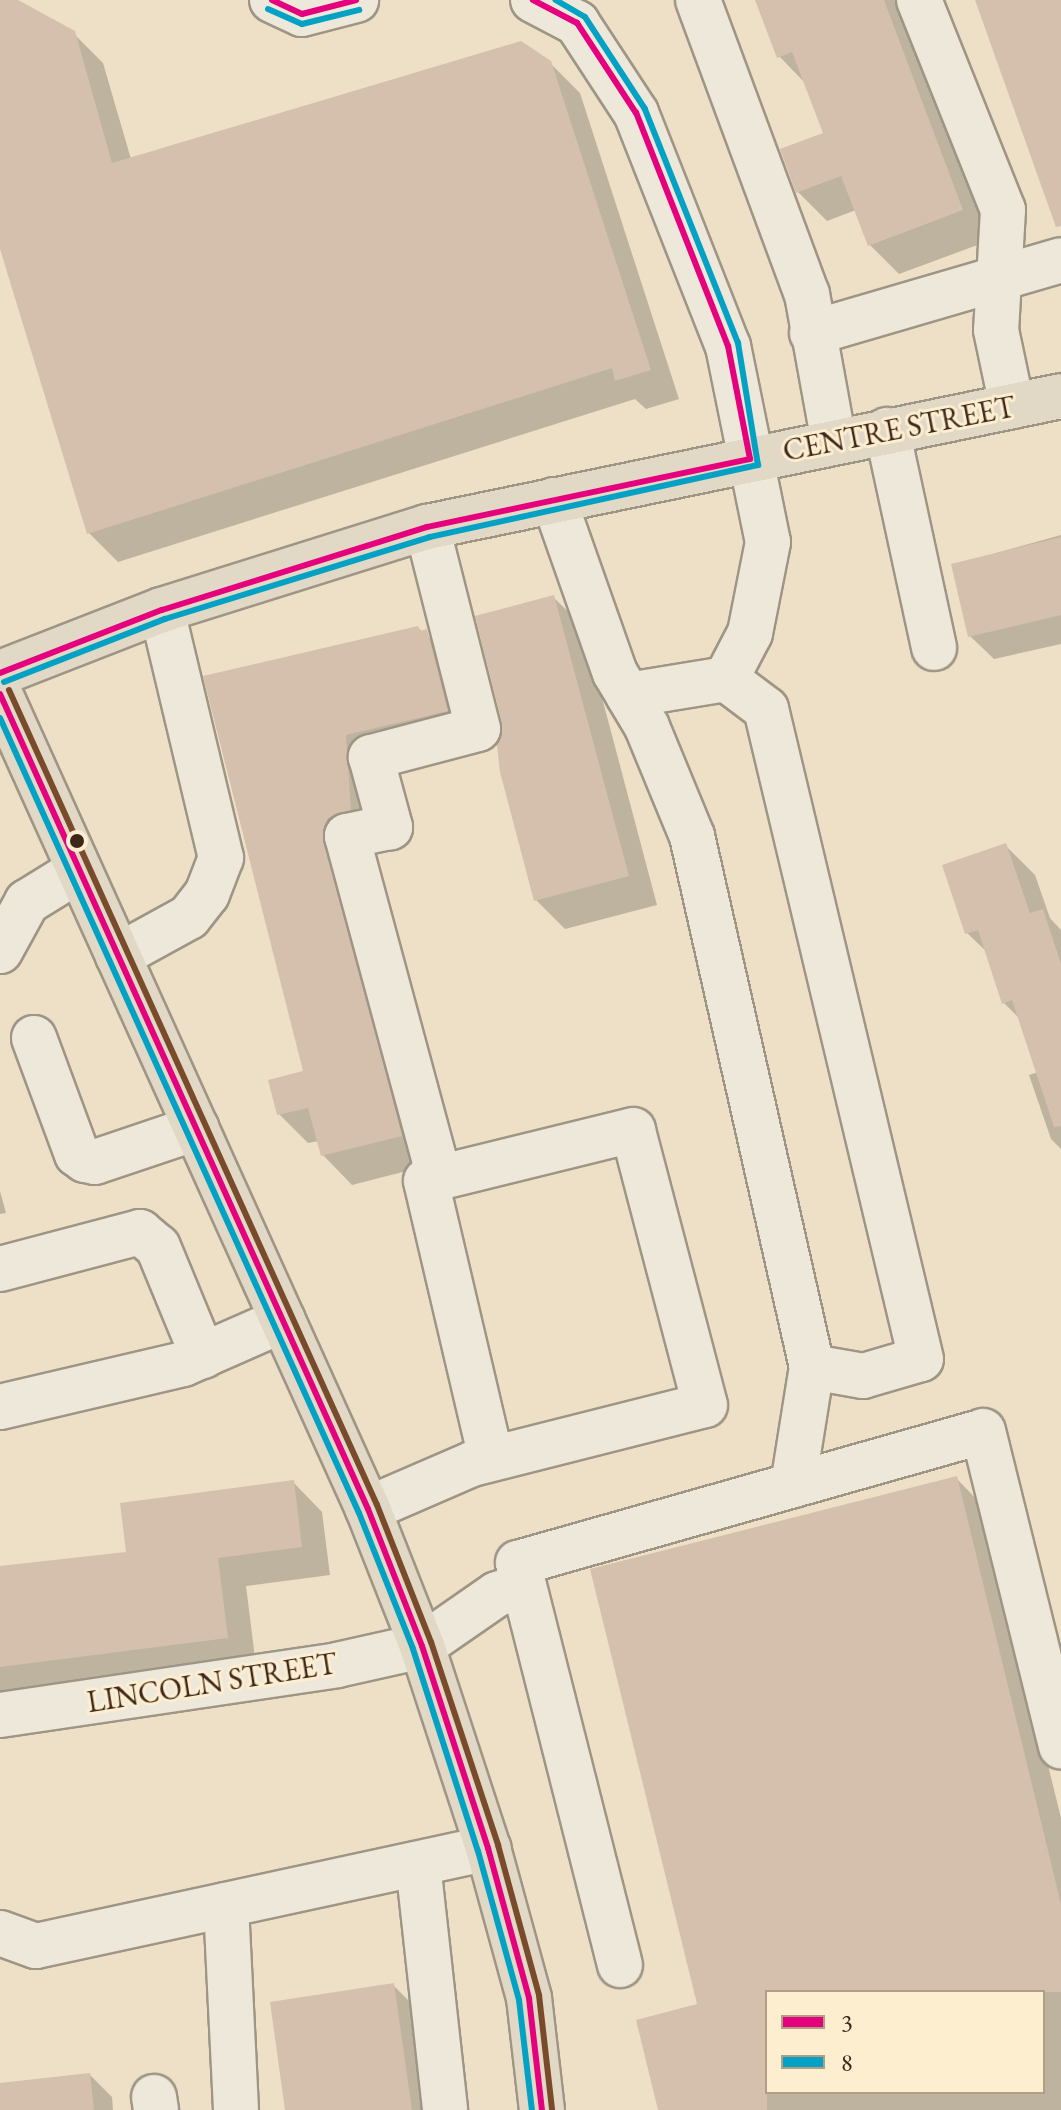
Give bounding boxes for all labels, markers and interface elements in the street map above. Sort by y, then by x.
street label: CENTRE STREET [780,389,1018,469]
unlabelled marker [69,833,85,849]
street label: LINCOLN STREET [85,1645,339,1721]
legend [765,1990,1045,2094]
text: 3 [841,2007,853,2038]
text: 8 [841,2047,853,2078]

